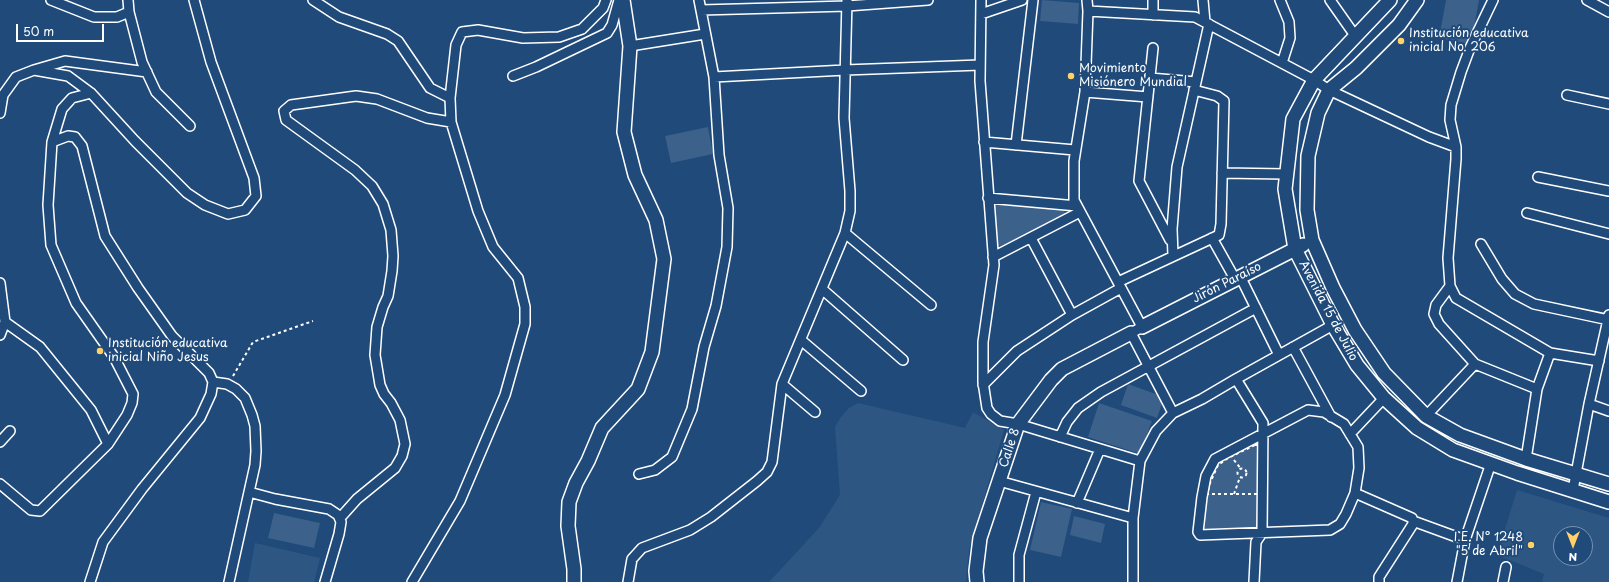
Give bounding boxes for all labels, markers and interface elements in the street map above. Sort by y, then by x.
scale bar [18,16,106,42]
text: 50 m [23,22,54,40]
place label: Institución educativa inicial No. 206 [1409,27,1529,55]
marker: Institución educativa inicial No. 206 [1396,36,1406,46]
place label: Movimiento Misiónero Mundial [1079,62,1187,90]
marker: Movimiento Misiónero Mundial [1066,71,1076,81]
street label: Avenida 15 de Julio [1295,258,1361,364]
street label: Jirón Paraíso [1190,259,1264,307]
place label: Institución educativa inicial Niño Jesus [108,337,228,365]
marker: Institución educativa inicial Niño Jesus [95,346,105,356]
street label: Calle 8 [997,426,1023,470]
north arrow [1553,526,1593,566]
place label: I.E. N° 1248 "5 de Abril" [1454,531,1523,559]
marker: I.E. N° 1248 "5 de Abril" [1526,540,1536,550]
text: N [1569,549,1577,566]

